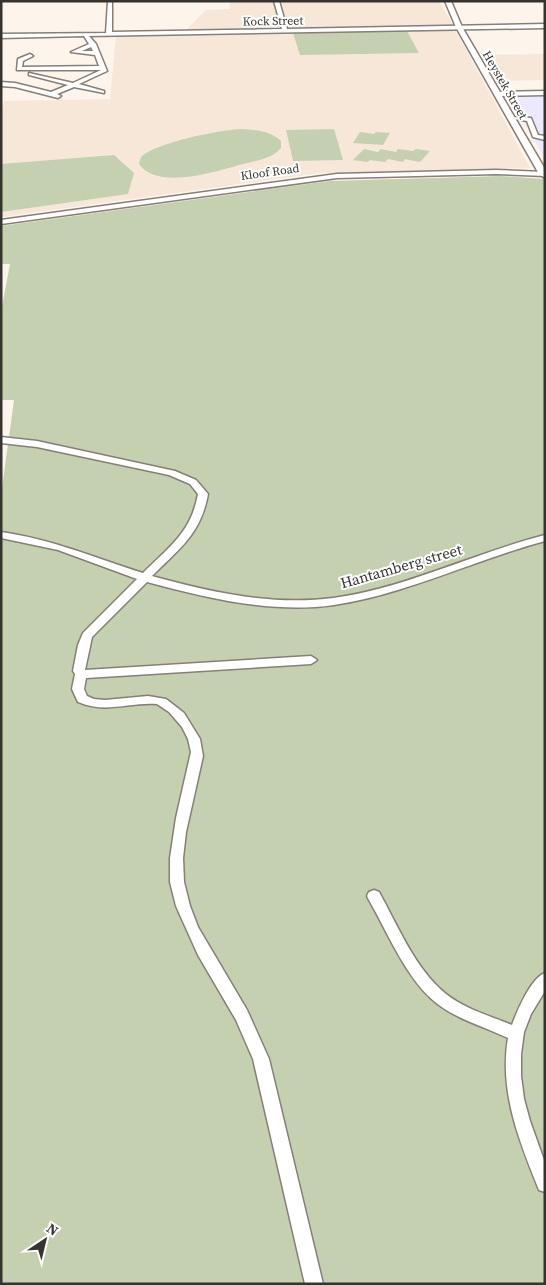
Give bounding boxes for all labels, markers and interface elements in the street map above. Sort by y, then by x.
street label: Kock Street [243,12,303,30]
street label: Heystek Street [479,48,531,122]
street label: Kloof Road [240,160,301,184]
street label: Hantamberg street [338,539,464,593]
north arrow [20,1215,70,1265]
text: N [43,1218,62,1240]

